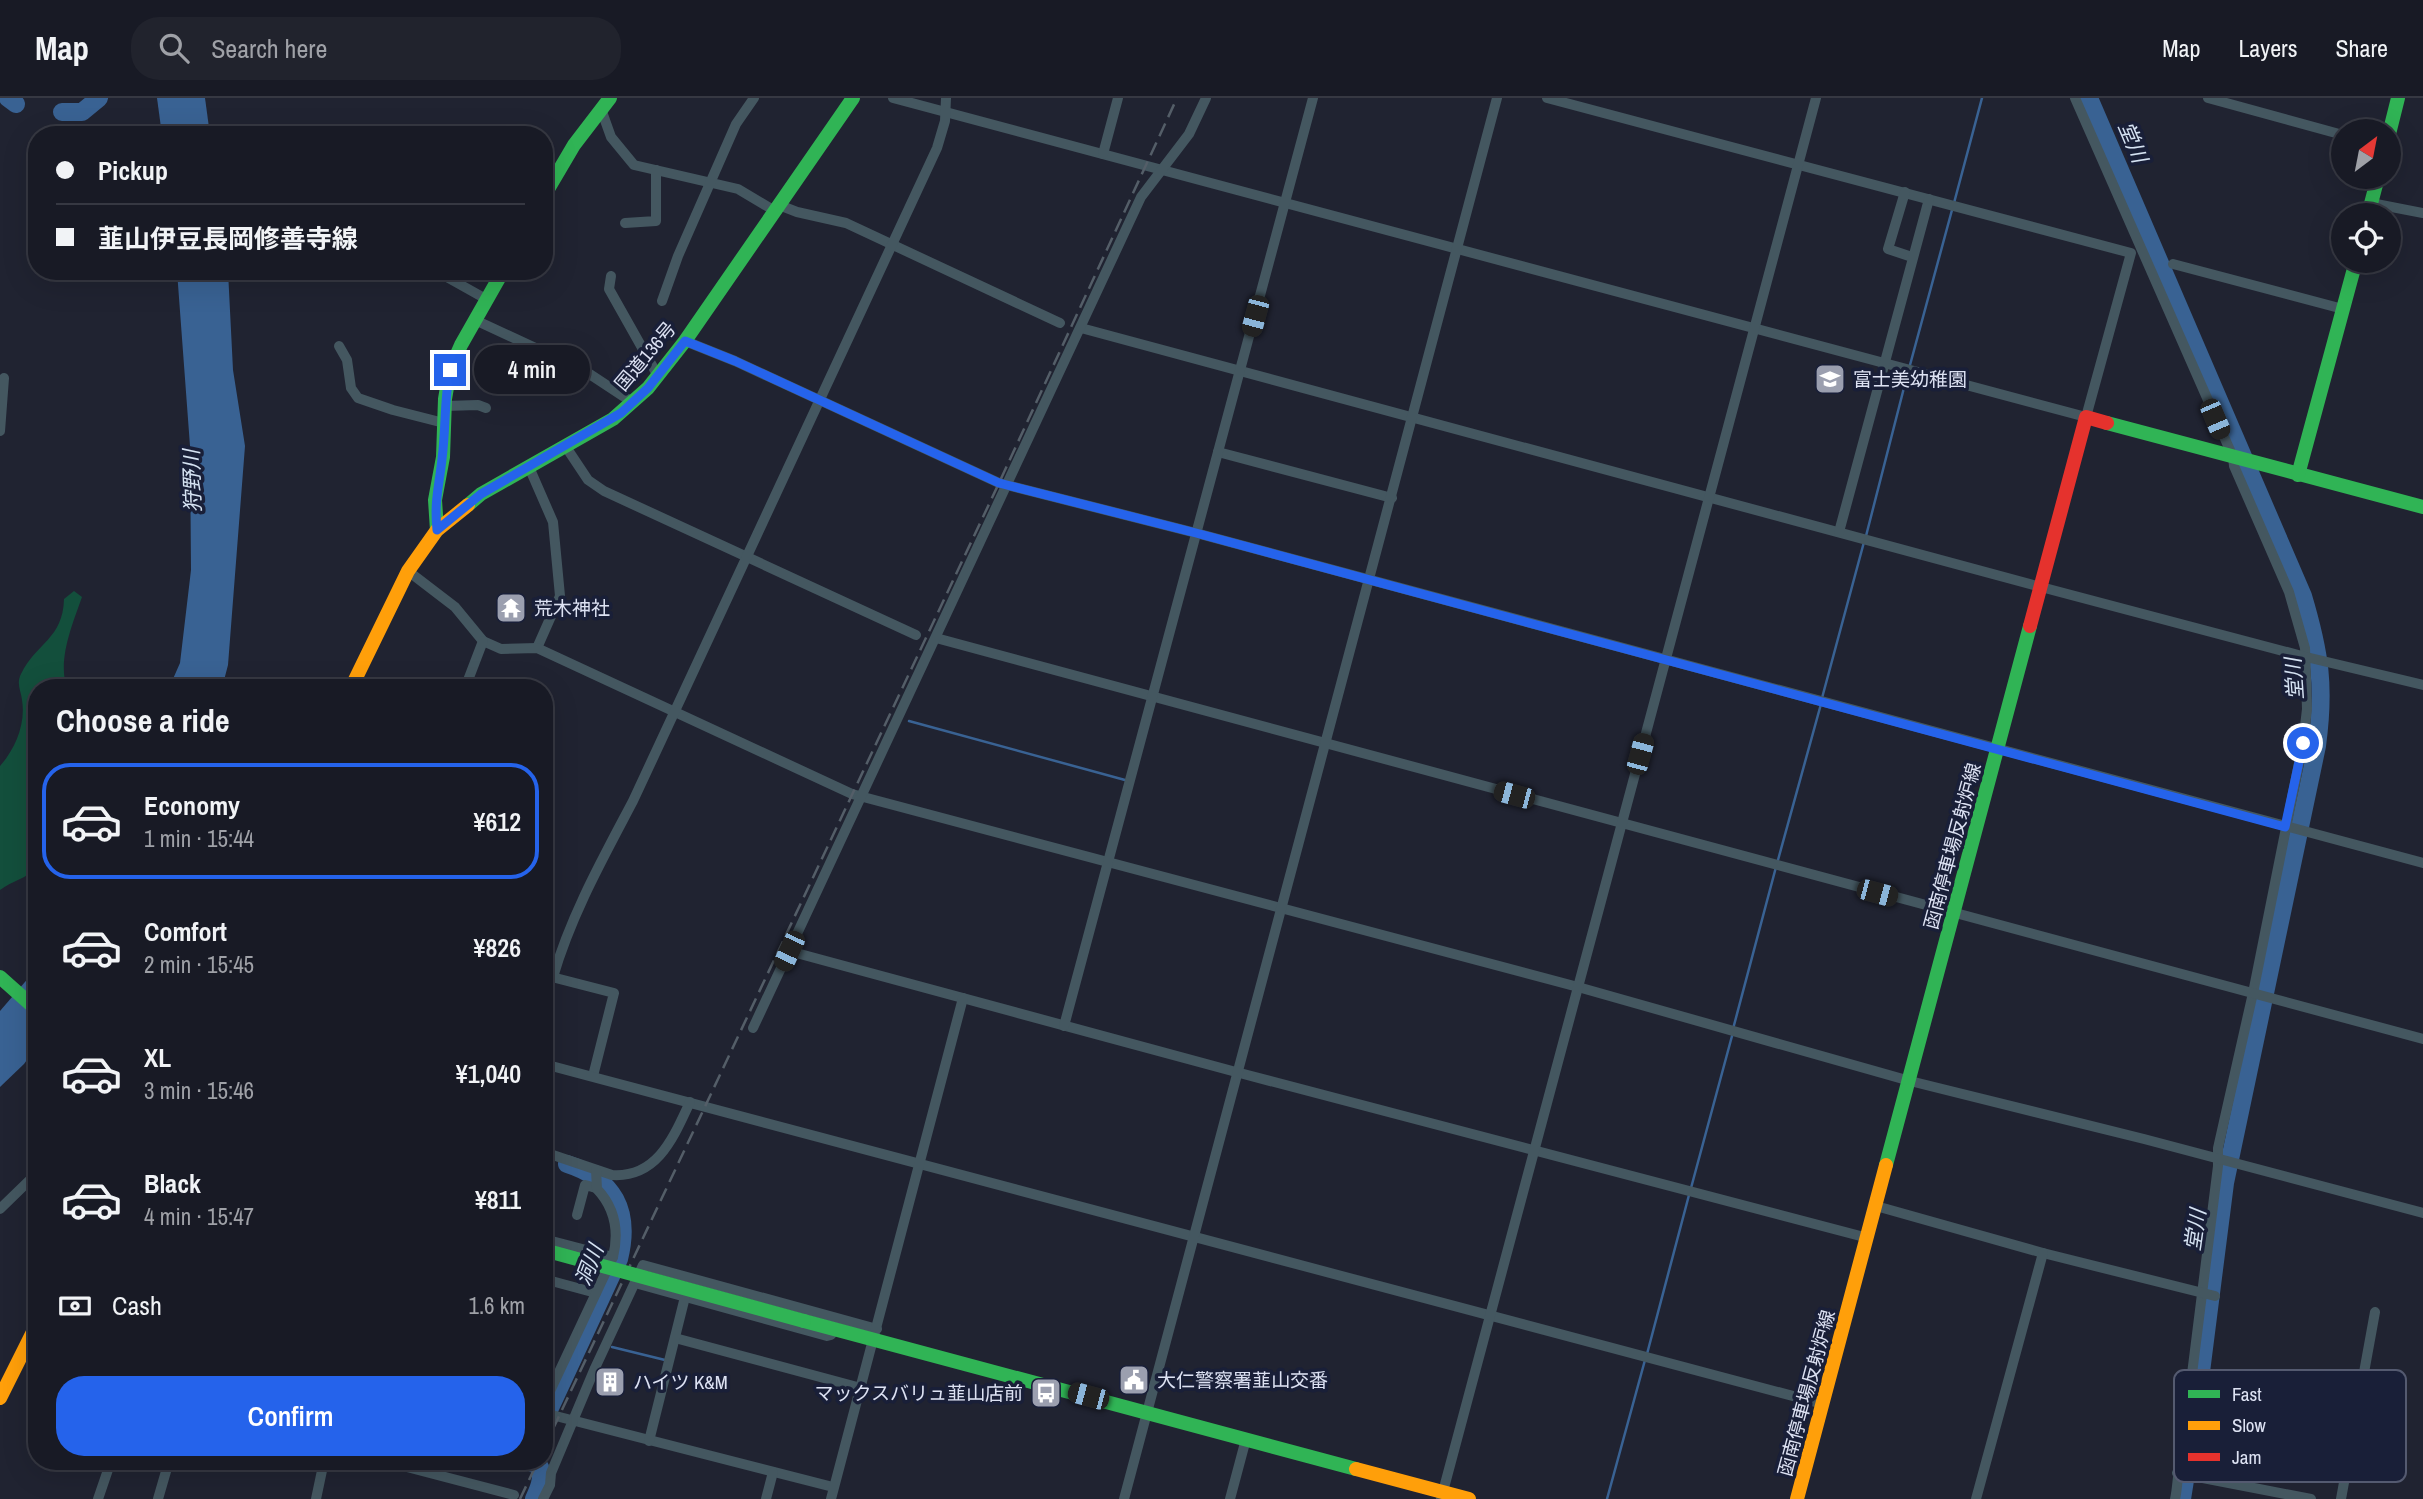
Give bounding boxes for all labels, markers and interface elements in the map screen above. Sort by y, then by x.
search box [131,17,621,80]
text: Map [35,26,89,70]
icon: search [155,29,193,67]
text: Search here [211,31,327,66]
text: Map [2162,32,2200,64]
text: Layers [2238,32,2297,64]
text: Share [2335,32,2388,64]
water label: 堂川 [2111,117,2155,169]
north arrow [2331,119,2401,189]
map controls [2331,119,2401,273]
text: Pickup [98,153,168,188]
button: locate [2331,203,2401,273]
text: 韮山伊豆長岡修善寺線 [98,221,358,256]
car [1240,293,1271,339]
street label: 国道136号 [608,316,682,396]
callout: 4 min [475,345,590,394]
route end [434,354,466,386]
text: 4 min [508,354,556,385]
school or university icon: 富士美幼稚園 [1813,362,1847,396]
place label: 富士美幼稚園 [1853,366,1967,392]
car [2198,396,2233,442]
water label: 狩野川 [176,447,208,513]
temple icon: 荒木神社 [494,591,528,625]
place label: 荒木神社 [534,595,610,621]
water label: 堂川 [2278,655,2310,701]
text: Choose a ride [56,699,230,742]
route start [2287,727,2319,759]
car [1625,731,1656,777]
street label: 函南停車場反射炉線 [1917,760,1987,932]
car [1491,779,1538,811]
text: Economy [144,788,240,823]
icon: car [60,790,123,853]
text: ¥612 [474,804,521,839]
text: 1 min · 15:44 [144,823,254,854]
car [1854,877,1901,909]
text: Comfort [144,914,227,949]
icon: car [60,916,123,979]
car [771,928,808,974]
text: ¥826 [474,930,521,965]
text: 2 min · 15:45 [144,949,254,980]
text: XL [144,1040,171,1075]
icon: car [60,1042,123,1105]
text: ¥1,040 [456,1056,521,1091]
text: 3 min · 15:46 [144,1075,254,1106]
text: Black [144,1166,201,1201]
icon: car [60,1168,123,1231]
text: ¥811 [475,1182,521,1217]
text: 4 min · 15:47 [144,1201,254,1232]
water label: 堂川 [2178,1205,2213,1253]
water label: 洞川 [568,1238,611,1290]
icon: cash [56,1287,94,1325]
text: Cash [112,1288,162,1323]
text: 1.6 km [468,1290,525,1321]
street label: 函南停車場反射炉線 [1771,1307,1841,1479]
public building icon: 大仁警察署韮山交番 [1117,1363,1151,1397]
building icon: ハイツ K&M [593,1365,627,1399]
place label: 大仁警察署韮山交番 [1157,1367,1328,1393]
place label: ハイツ K&M [633,1369,728,1395]
legend [2174,1370,2406,1482]
button: Confirm [56,1376,525,1456]
bus stop icon: マックスバリュ韮山店前 [1029,1376,1063,1410]
place label: マックスバリュ韮山店前 [815,1380,1023,1406]
car [1065,1380,1112,1412]
text: Fast [2232,1381,2262,1407]
text: Slow [2232,1412,2267,1438]
text: Jam [2232,1444,2261,1470]

